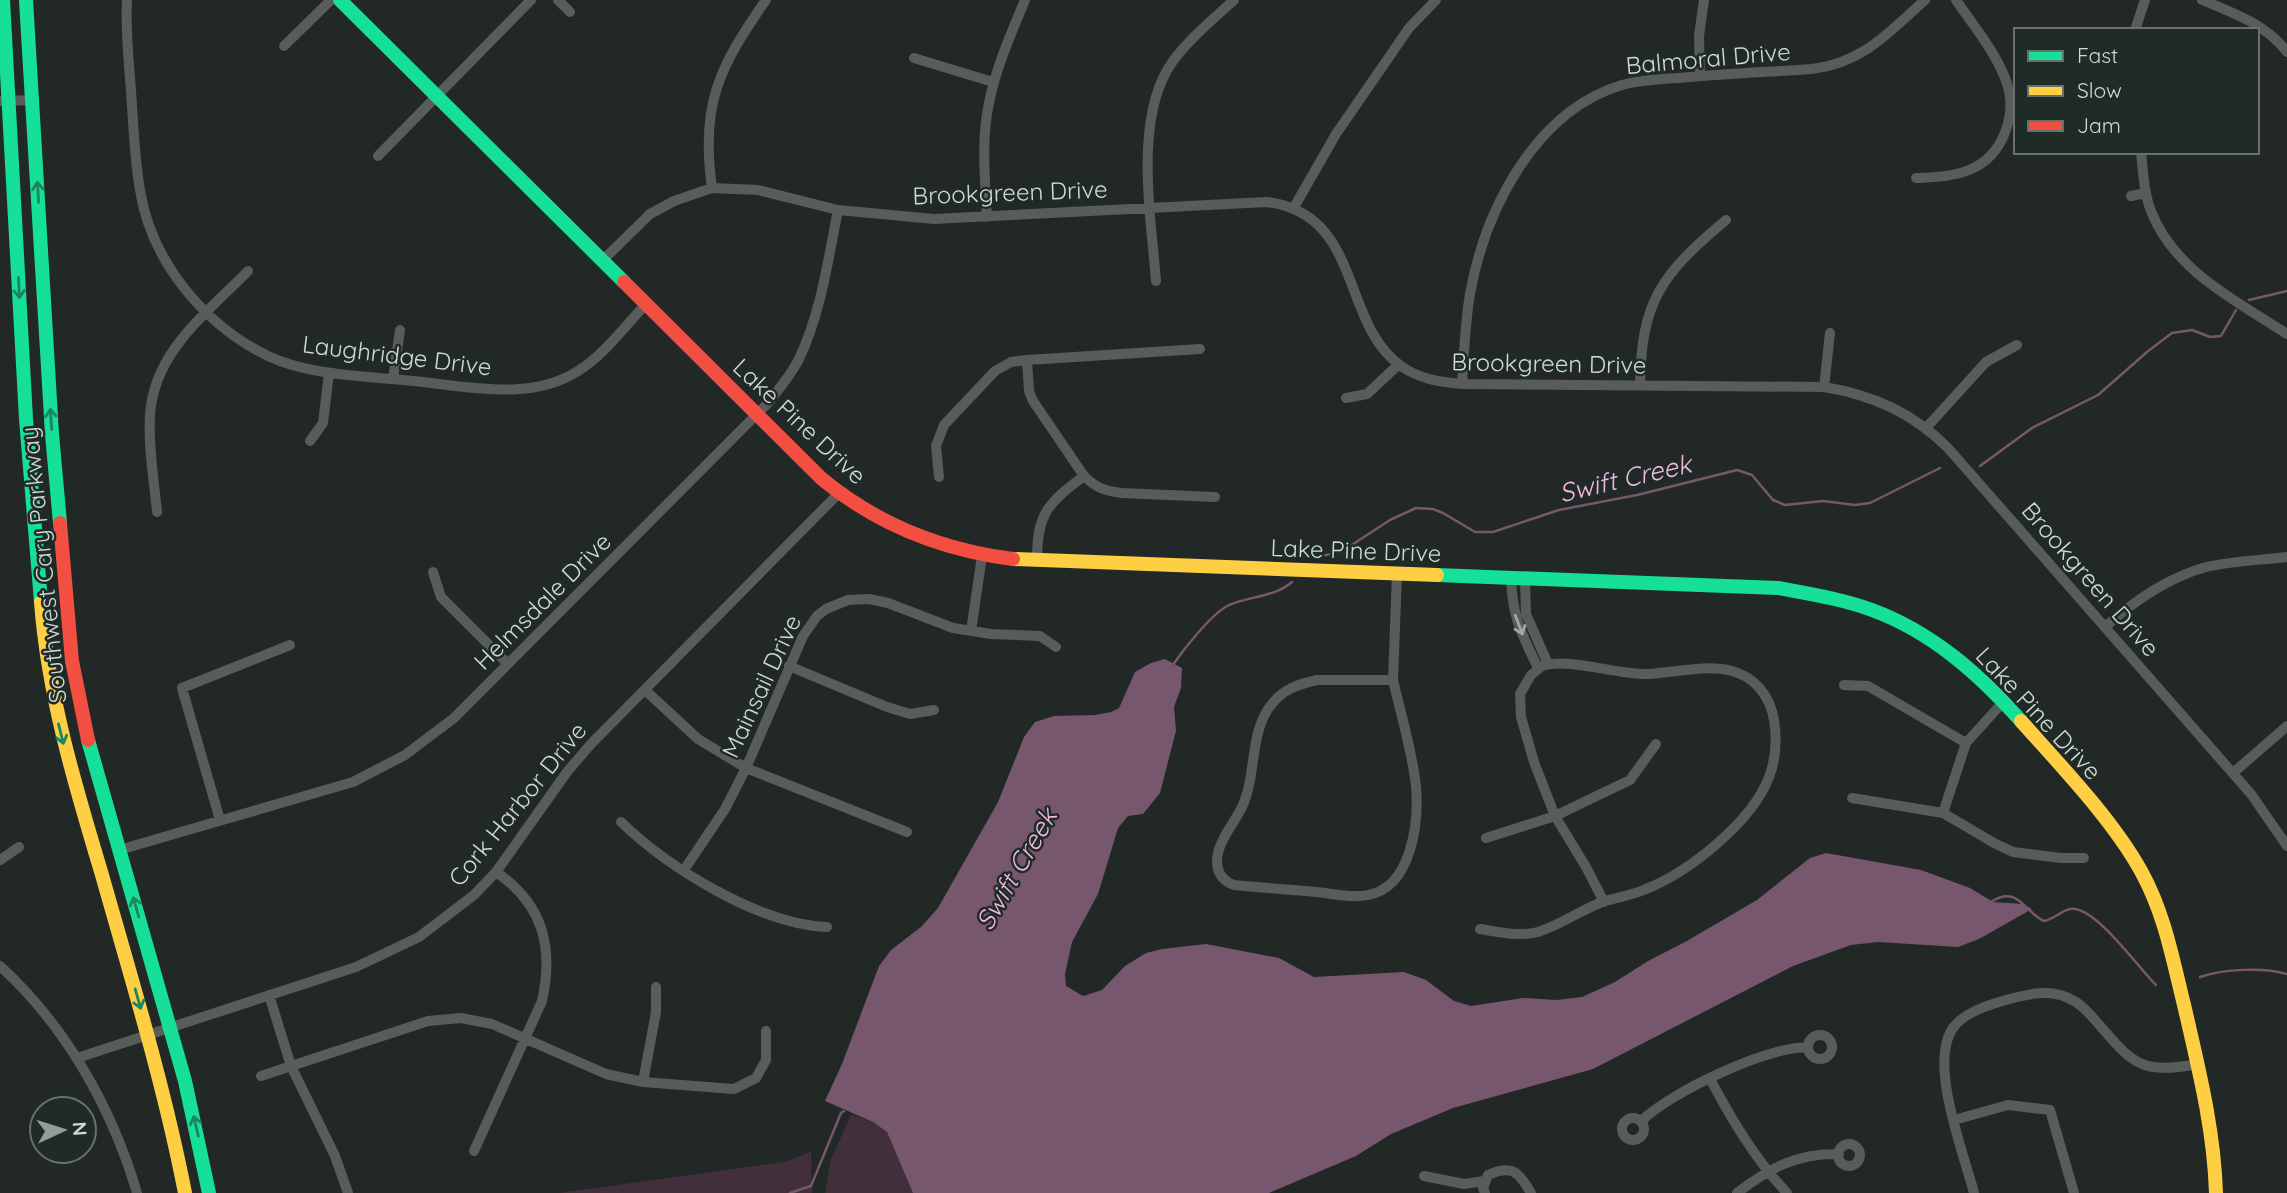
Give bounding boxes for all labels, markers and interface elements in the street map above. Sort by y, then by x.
legend [2014,28,2259,154]
street label: Balmoral Drive [1624,36,1792,80]
text: Fast [2077,42,2118,68]
text: Slow [2077,77,2122,103]
text: Jam [2077,112,2121,138]
street label: Brookgreen Drive [912,174,1108,210]
one-way arrow [31,181,44,204]
one-way arrow [12,277,25,300]
street label: Laughridge Drive [301,329,493,381]
street label: Brookgreen Drive [1451,346,1647,380]
street label: Lake Pine Drive [727,352,873,490]
one-way arrow [44,408,57,431]
street label: Southwest Cary Parkway [14,425,72,705]
water label: Swift Creek [1556,446,1696,509]
street label: Brookgreen Drive [2016,496,2166,662]
street label: Helmsdale Drive [467,526,617,676]
street label: Lake Pine Drive [1270,532,1442,568]
street label: Mainsail Drive [715,610,807,762]
one-way arrow [1513,614,1526,636]
street label: Lake Pine Drive [1970,640,2108,786]
street label: Cork Harbor Drive [442,716,592,892]
one-way arrow [55,722,68,745]
water label: Swift Creek [968,801,1065,936]
one-way arrow [128,896,141,918]
one-way arrow [132,988,145,1010]
north arrow [28,1095,98,1165]
one-way arrow [189,1115,202,1138]
text: N [68,1121,92,1137]

